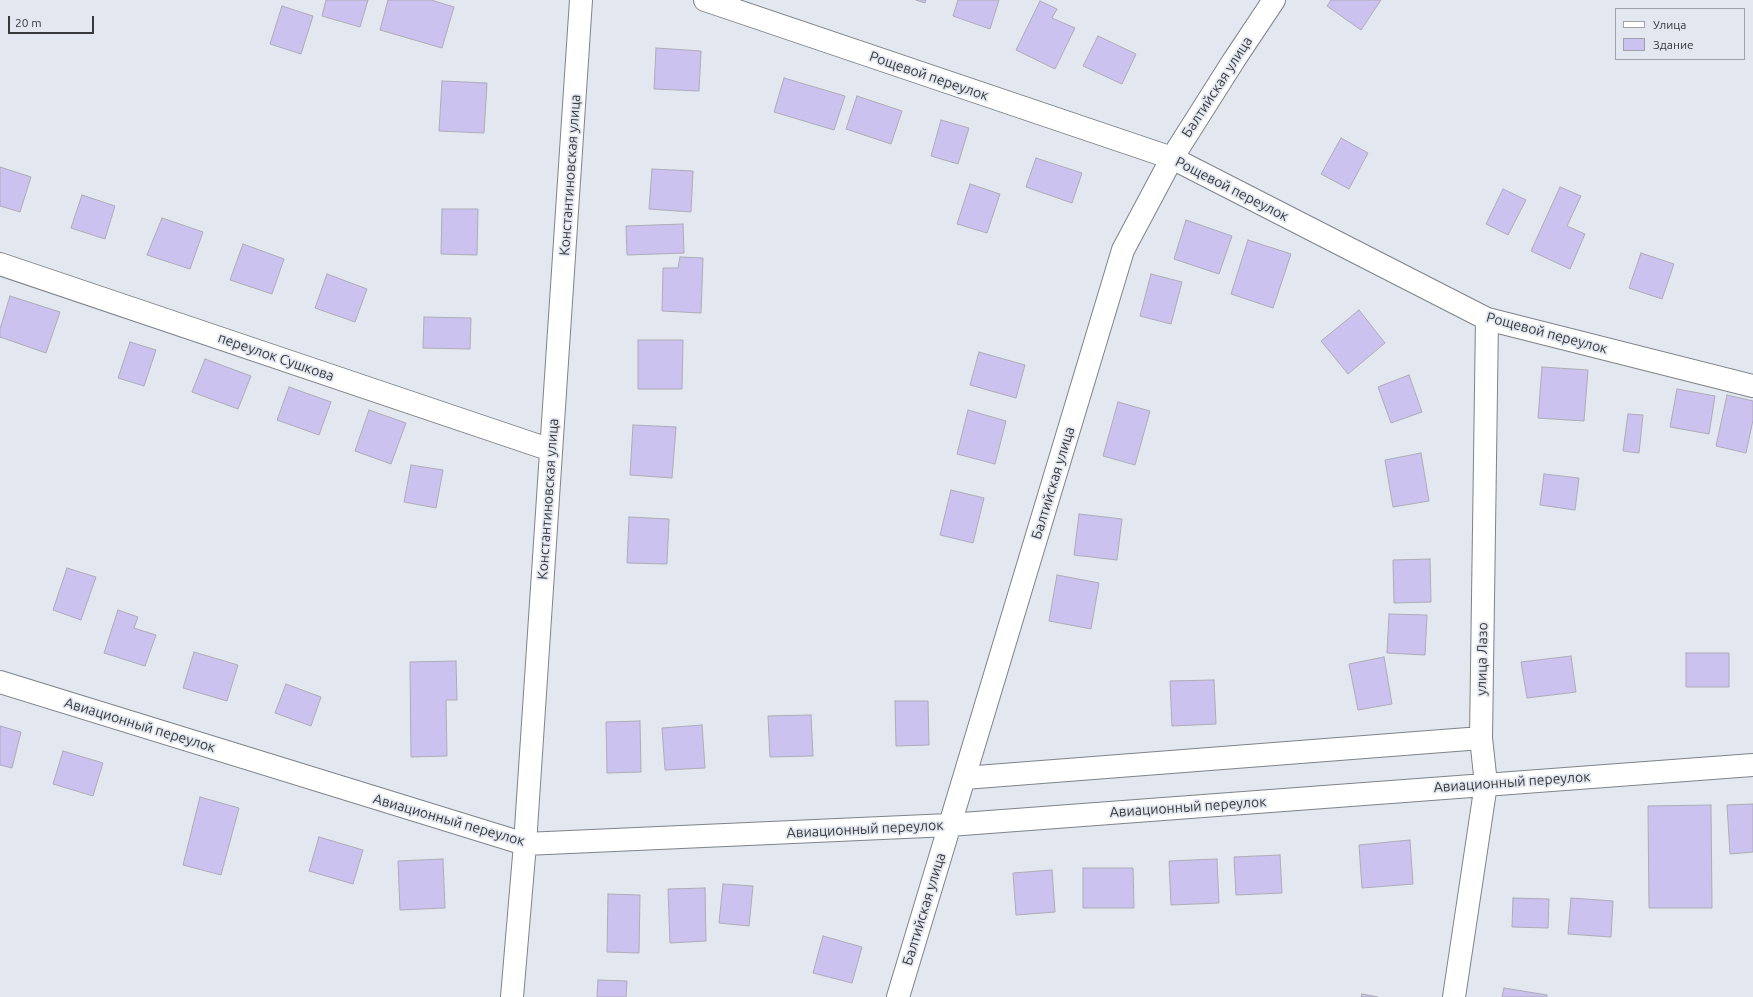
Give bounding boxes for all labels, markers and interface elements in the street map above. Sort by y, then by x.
scale bar [10,8,96,34]
legend [1615,8,1745,60]
text: 20 m [15,16,42,29]
text: Улица [1653,18,1686,31]
street label: Балтийская улица [1178,33,1256,141]
text: Здание [1653,38,1694,51]
street label: Рощевой переулок [867,48,991,104]
street label: Константиновская улица [556,94,584,256]
street label: Рощевой переулок [1173,153,1291,225]
street label: Рощевой переулок [1485,309,1609,357]
street label: переулок Сушкова [216,329,336,385]
street label: Константиновская улица [534,418,562,580]
street label: Балтийская улица [1028,425,1078,541]
street label: улица Лазо [1473,622,1491,696]
street label: Авиационный переулок [62,694,218,756]
street label: Авиационный переулок [1433,768,1591,796]
street label: Авиационный переулок [371,790,527,850]
street label: Авиационный переулок [1109,793,1267,821]
street label: Авиационный переулок [786,817,944,841]
street label: Балтийская улица [899,851,949,967]

